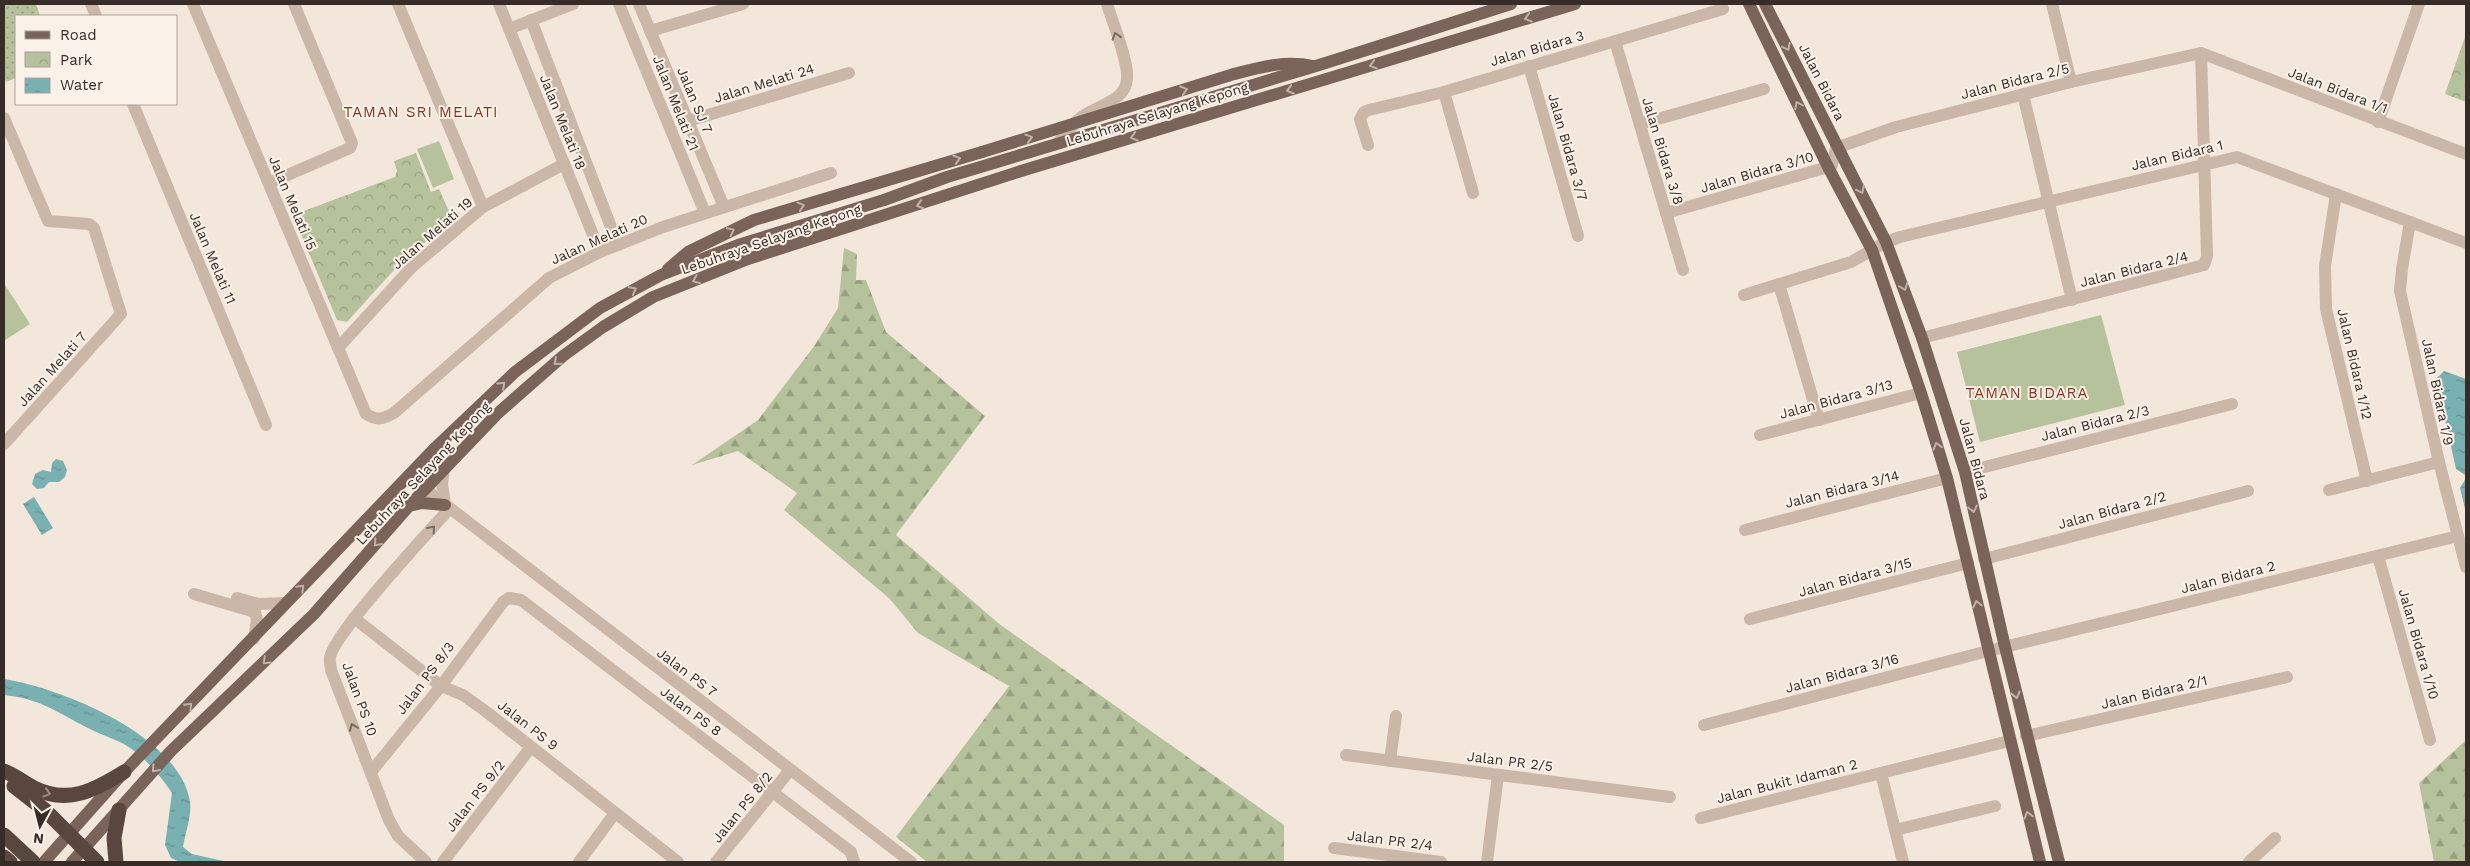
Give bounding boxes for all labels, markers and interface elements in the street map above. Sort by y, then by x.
one-way arrow [1525,12,1533,22]
legend [15,15,178,105]
text: Road [60,26,97,44]
street label: Jalan Bidara 3 [1488,27,1586,69]
one-way arrow [1112,32,1122,40]
street label: Jalan Bidara [1796,41,1848,123]
one-way arrow [1781,42,1791,51]
text: Park [60,51,93,69]
street label: Jalan Melati 21 [650,53,702,153]
street label: Jalan Melati 24 [712,60,816,106]
one-way arrow [1369,60,1377,70]
street label: Jalan Bidara 2/5 [1959,60,2071,102]
street label: Jalan Bidara 1/1 [2286,64,2390,116]
street label: Jalan SJ 7 [674,65,716,136]
street label: Jalan Melati 18 [537,72,589,172]
text: Water [60,76,103,94]
street label: Lebuhraya Selayang Kepong [1064,78,1250,149]
one-way arrow [1179,85,1187,95]
one-way arrow [1286,85,1294,95]
street label: Jalan Bidara 3/7 [1545,92,1591,203]
street label: Jalan Bidara 3/8 [1639,95,1687,207]
one-way arrow [1794,101,1804,110]
district label: TAMAN SRI MELATI [344,103,499,121]
one-way arrow [1131,131,1139,141]
one-way arrow [1024,133,1032,143]
street label: Jalan Bidara 1 [2129,137,2225,173]
street label: Jalan Bidara 3/10 [1698,148,1816,196]
street label: Jalan Melati 15 [266,153,320,253]
one-way arrow [952,155,960,165]
one-way arrow [1855,185,1865,194]
street label: Jalan Melati 19 [389,194,475,272]
one-way arrow [916,199,924,209]
street label: Lebuhraya Selayang Kepong [679,200,864,277]
one-way arrow [796,202,805,212]
street label: Jalan Melati 11 [186,210,240,306]
street label: Jalan Melati 20 [548,210,650,268]
one-way arrow [726,227,735,238]
street label: Jalan Bidara 2/4 [2078,248,2190,290]
one-way arrow [692,274,701,284]
one-way arrow [1898,282,1908,291]
one-way arrow [627,286,636,296]
street label: Jalan Bidara 1/12 [2334,307,2376,421]
street label: Jalan Melati 7 [14,328,90,410]
street label: Jalan Bidara 1/9 [2419,337,2457,447]
one-way arrow [553,356,562,365]
street label: Jalan Bidara 3/13 [1778,376,1894,422]
one-way arrow [496,382,505,391]
district label: TAMAN BIDARA [1966,384,2088,402]
street label: Lebuhraya Selayang Kepong [353,398,494,548]
street label: Jalan Bidara 2/3 [2039,402,2151,444]
street label: Jalan Bidara [1956,416,1994,502]
one-way arrow [1933,443,1943,451]
street label: Jalan Bidara 3/14 [1783,467,1901,511]
street label: Jalan Bidara 2/2 [2056,488,2168,532]
one-way arrow [1967,504,1978,513]
one-way arrow [426,525,435,534]
one-way arrow [373,537,382,546]
street label: Jalan Bidara 3/15 [1797,554,1913,600]
street label: Jalan Bidara 2 [2179,558,2277,596]
one-way arrow [295,585,304,594]
street label: Jalan Bidara 1/10 [2396,587,2442,701]
one-way arrow [1972,599,1983,608]
street label: Jalan PS 8/3 [393,639,457,717]
street label: Jalan PS 7 [654,644,720,700]
street label: Jalan Bidara 3/16 [1783,650,1901,696]
one-way arrow [262,655,271,664]
street label: Jalan PS 10 [339,660,381,738]
street label: Jalan Bidara 2/1 [2099,672,2209,712]
street label: Jalan PS 8 [657,683,725,739]
one-way arrow [2010,690,2021,699]
street label: Jalan PS 9 [495,696,561,754]
one-way arrow [183,702,192,711]
one-way arrow [349,723,359,731]
street label: Jalan PR 2/5 [1466,748,1554,774]
street label: Jalan Bukit Idaman 2 [1715,756,1859,806]
street label: Jalan PS 9/2 [442,757,508,835]
one-way arrow [152,764,161,773]
street label: Jalan PS 8/2 [709,768,775,846]
one-way arrow [42,787,51,797]
north arrow [15,801,65,851]
one-way arrow [2023,811,2034,820]
street label: Jalan PR 2/4 [1346,827,1434,853]
text: N [32,830,45,847]

